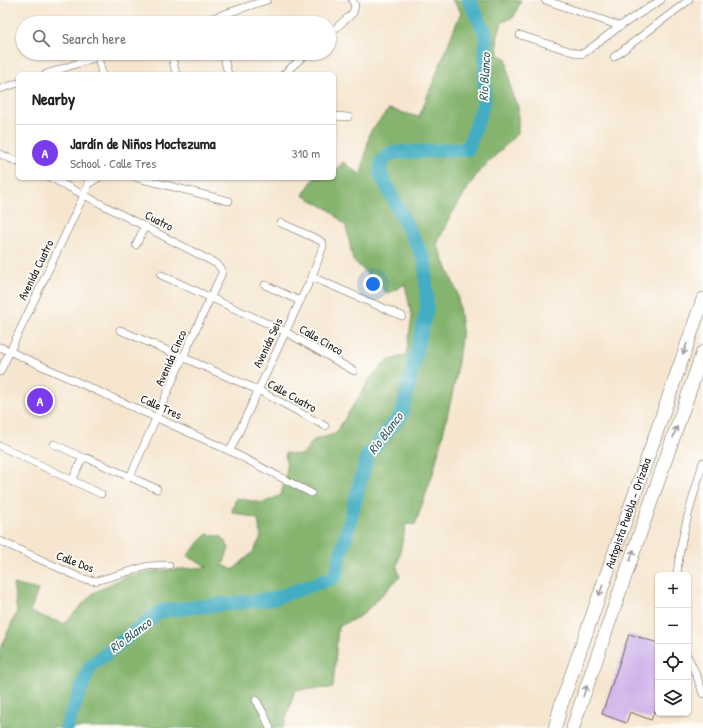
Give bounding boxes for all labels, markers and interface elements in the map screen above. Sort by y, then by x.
search box [16,16,336,60]
icon: search [30,27,52,49]
text: Search here [62,28,126,49]
water label: Río Blanco [474,51,494,102]
text: Nearby [32,87,75,110]
text: Jardín de Niños Moctezuma [70,133,216,154]
text: A [42,144,48,162]
text: 310 m [292,144,320,162]
text: School · Calle Tres [70,154,156,172]
street label: Cuatro [142,206,176,235]
street label: Avenida Cuatro [14,237,58,303]
your location [363,274,383,294]
street label: Avenida Seis [249,315,287,371]
street label: Calle Cinco [296,320,346,359]
street label: Avenida Cinco [151,327,191,389]
one-way arrow [681,342,689,354]
street label: Calle Cuatro [265,375,320,416]
pin: A [27,386,53,416]
street label: Calle Tres [138,390,185,423]
water label: Río Blanco [363,407,408,458]
one-way arrow [672,426,679,439]
street label: Autopista Puebla - Orizaba [600,455,655,571]
street label: Calle Dos [54,547,97,577]
one-way arrow [629,549,637,561]
map controls [655,572,691,716]
button: + [655,572,691,608]
one-way arrow [597,584,604,597]
button: − [655,608,691,644]
water label: Río Blanco [105,612,156,657]
button: locate [655,644,691,680]
button: layers [655,680,691,716]
one-way arrow [582,684,589,697]

